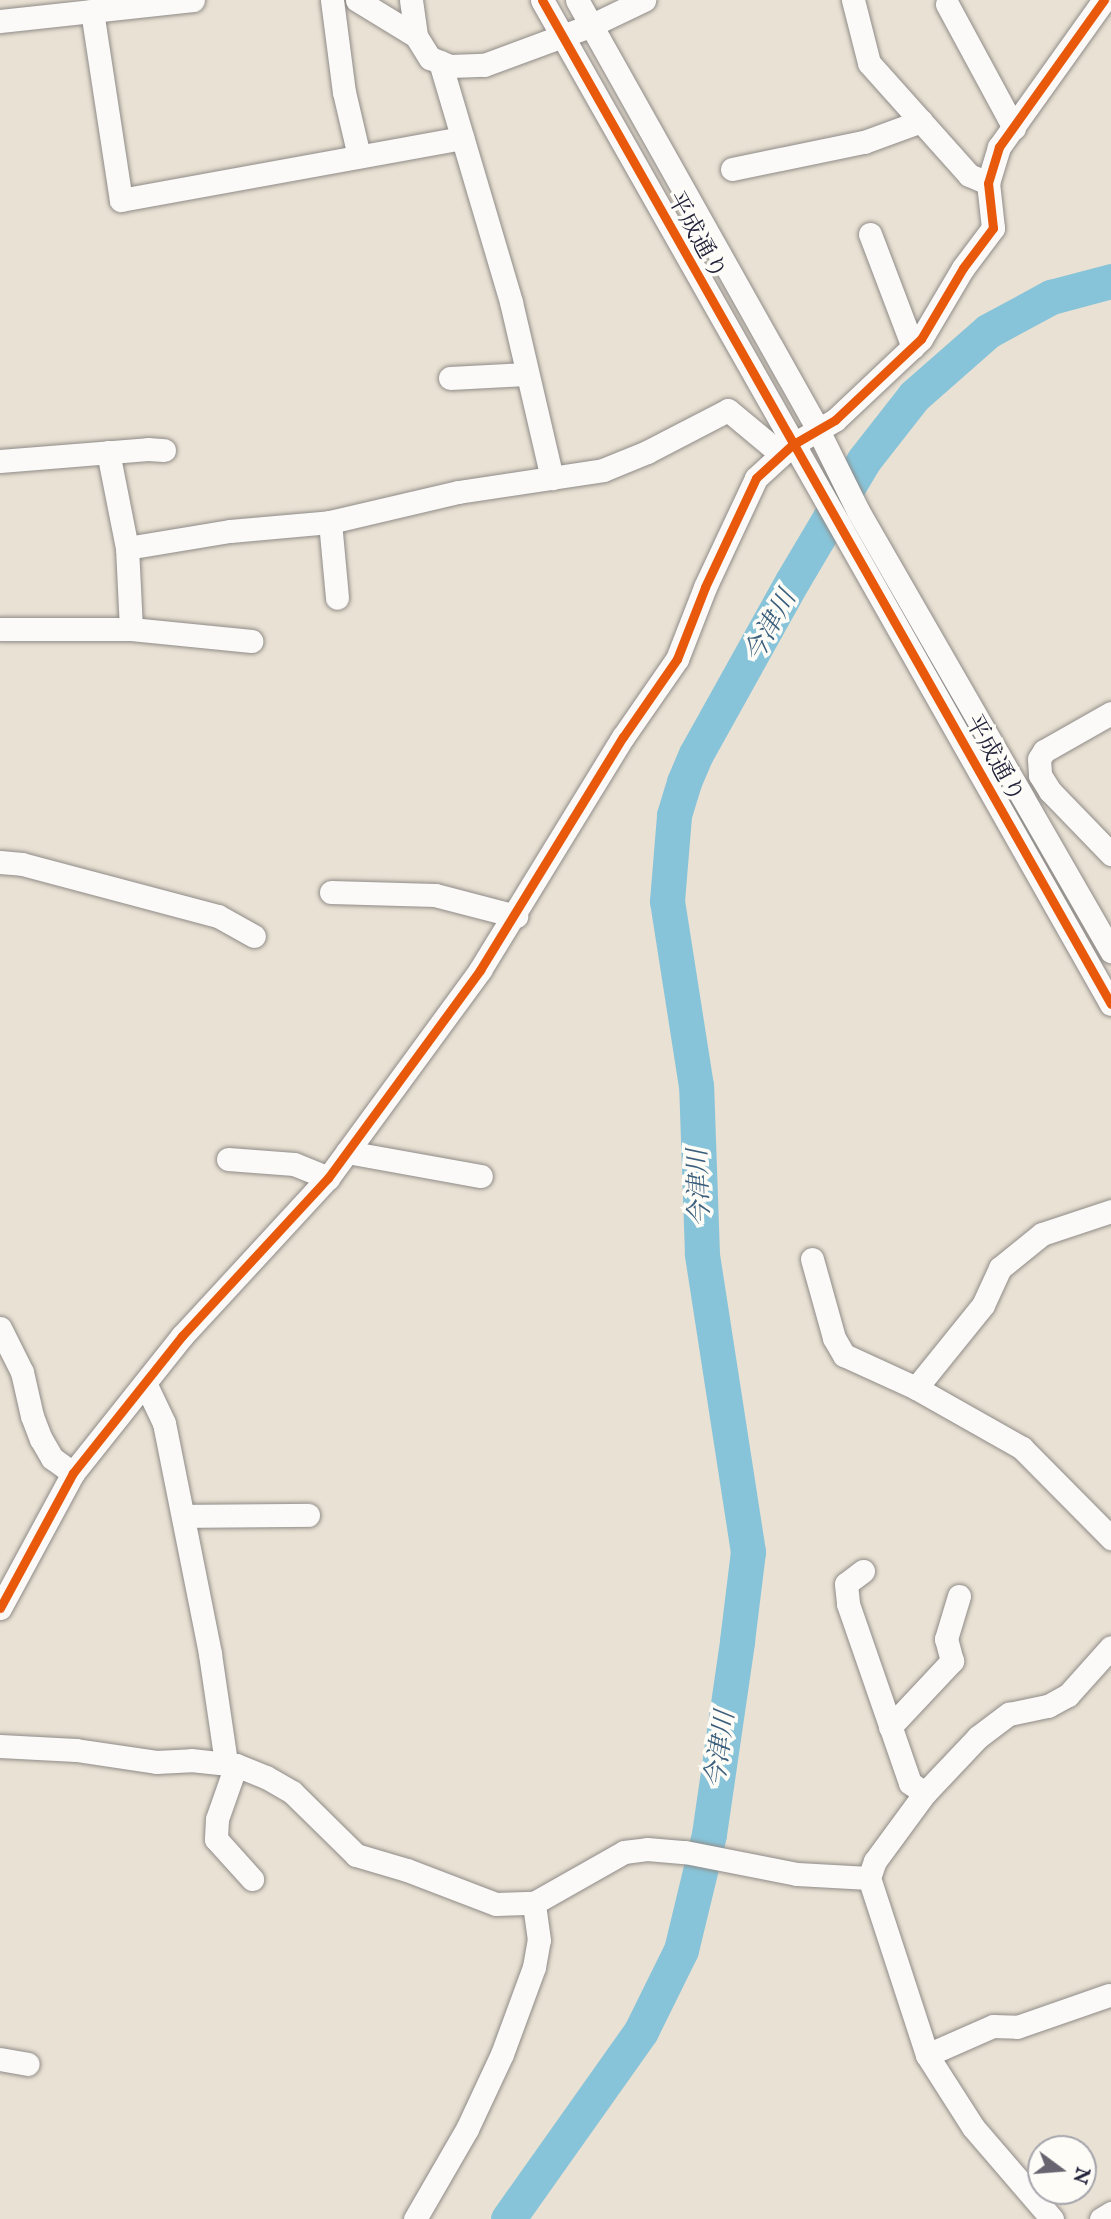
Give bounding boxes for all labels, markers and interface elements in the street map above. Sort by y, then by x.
street label: 平成通り [660,187,732,285]
water label: 今津川 [738,585,804,669]
street label: 平成通り [958,710,1030,808]
water label: 今津川 [683,1148,717,1228]
water label: 今津川 [700,1709,742,1791]
north arrow [1027,2135,1097,2205]
text: N [1066,2164,1094,2186]

